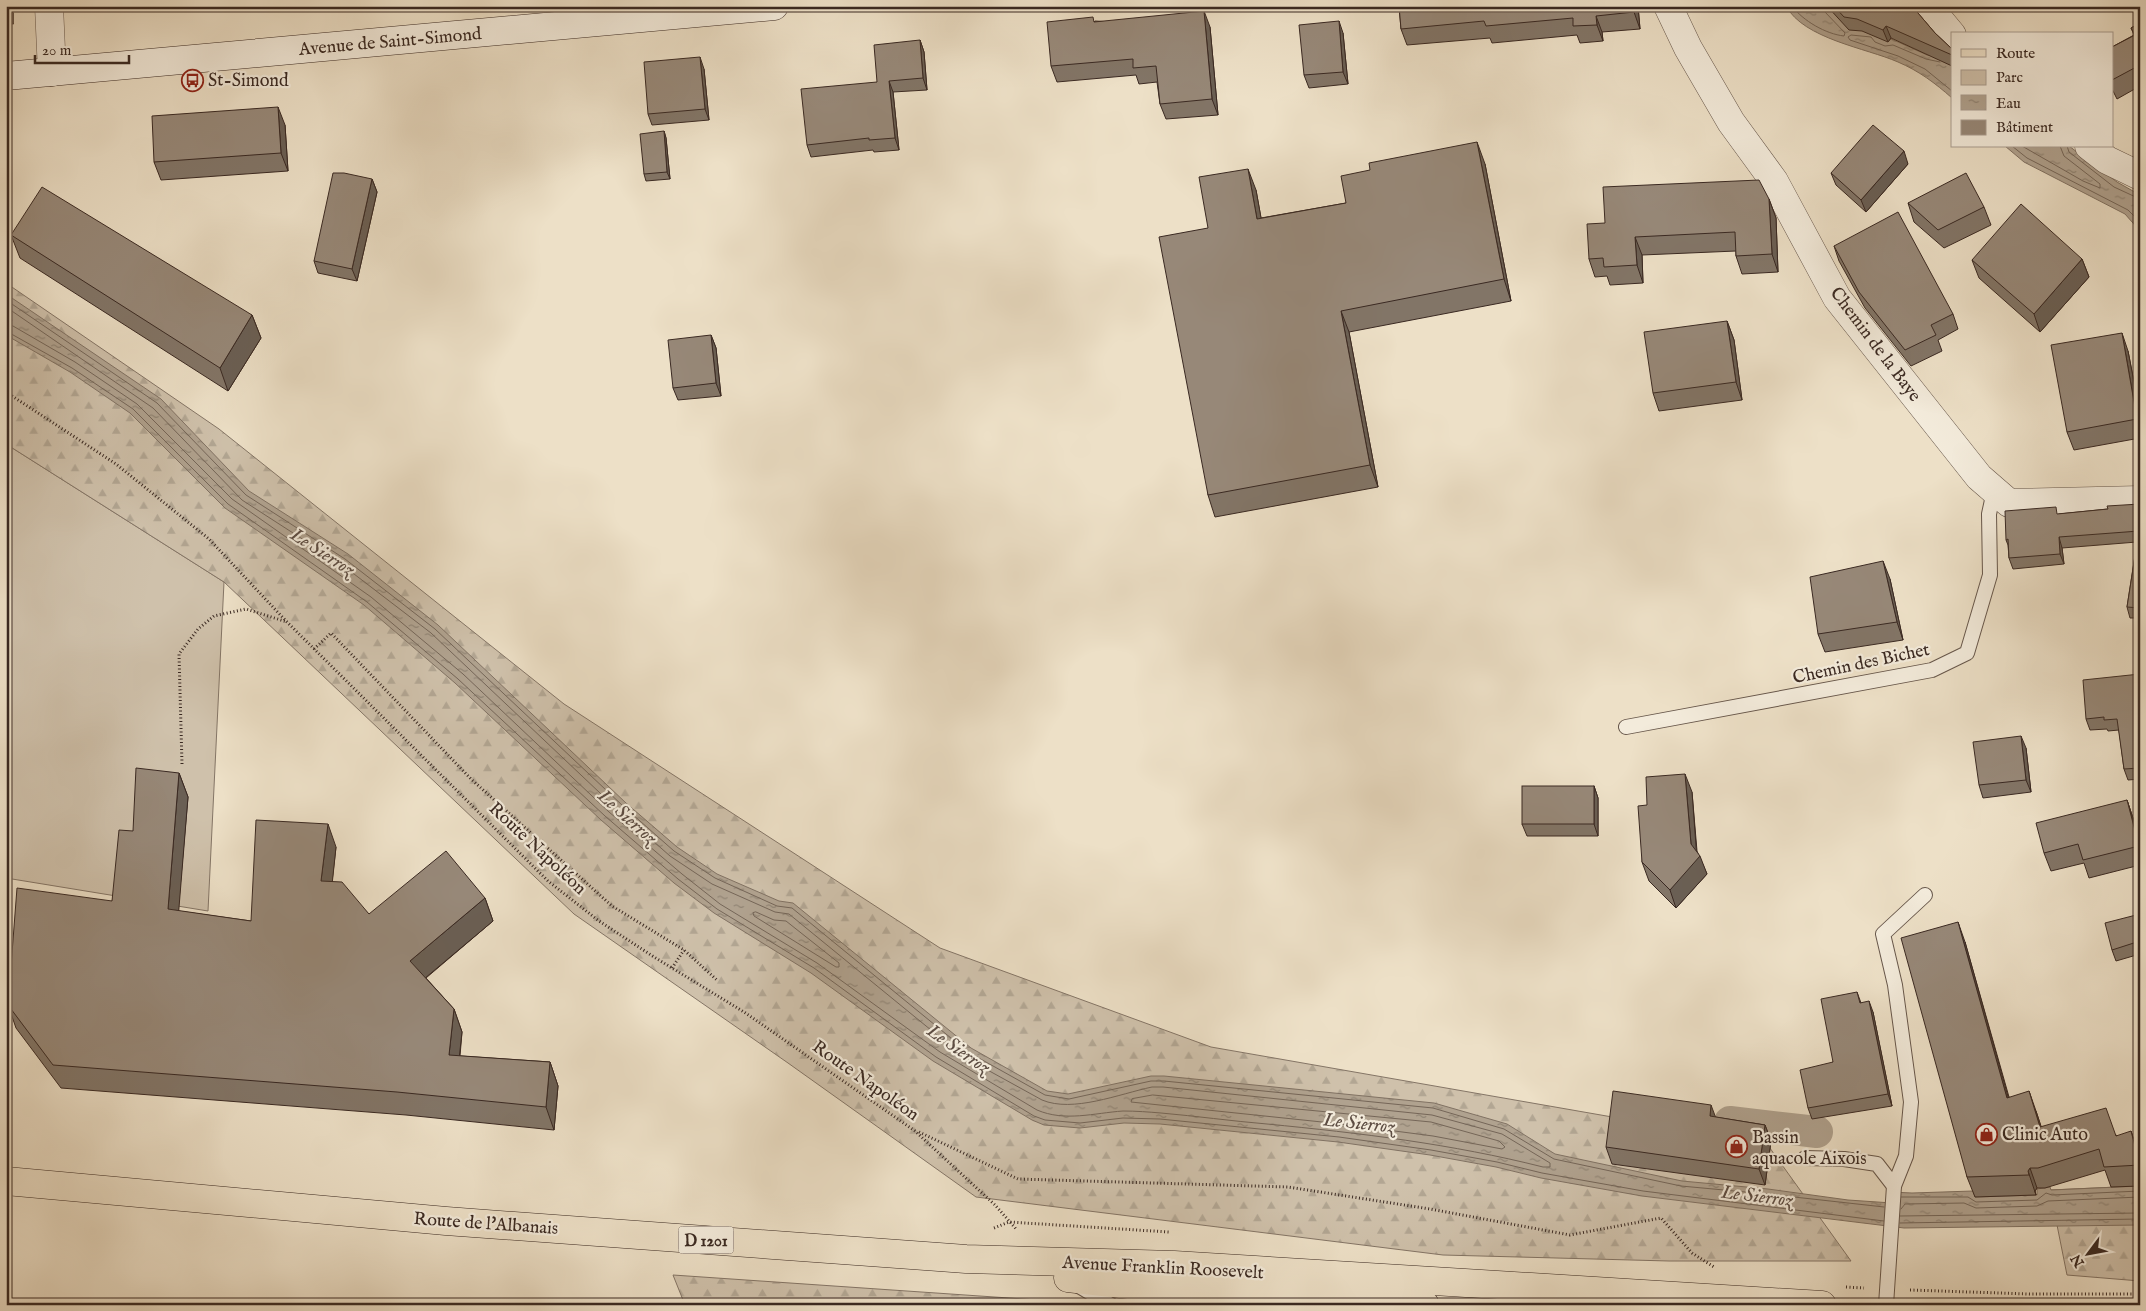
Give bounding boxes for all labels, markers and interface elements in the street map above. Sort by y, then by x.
street label: Avenue de Saint-Simond [297,23,483,62]
scale bar [35,32,129,64]
legend [1951,32,2114,148]
text: 20 m [42,41,72,60]
text: Route [1996,44,2035,63]
bus stop icon: St-Simond [180,68,204,92]
text: Parc [1996,68,2023,87]
place label: St-Simond [208,70,289,93]
text: Eau [1996,94,2021,113]
text: Bâtiment [1996,118,2053,137]
street label: Chemin de la Baye [1824,283,1925,407]
water label: Le Sierroz [285,523,360,583]
street label: Chemin des Bichet [1791,639,1932,690]
water label: Le Sierroz [591,784,663,852]
street label: Route Napoléon [483,798,591,901]
water label: Le Sierroz [921,1019,996,1081]
street label: Route Napoléon [807,1036,923,1127]
water label: Le Sierroz [1321,1108,1397,1140]
shop icon: Clinic Auto [1974,1122,1998,1146]
place label: Clinic Auto [2002,1124,2088,1147]
place label: Bassin aquacole Aixois [1752,1127,1866,1171]
shop icon: Bassin aquacole Aixois [1724,1135,1748,1159]
water label: Le Sierroz [1719,1181,1796,1213]
street label: Route de l'Albanais [413,1208,559,1241]
road number: D 1201 [678,1226,734,1254]
north arrow [2064,1228,2114,1278]
text: N [2067,1250,2089,1271]
street label: Avenue Franklin Roosevelt [1061,1252,1264,1285]

